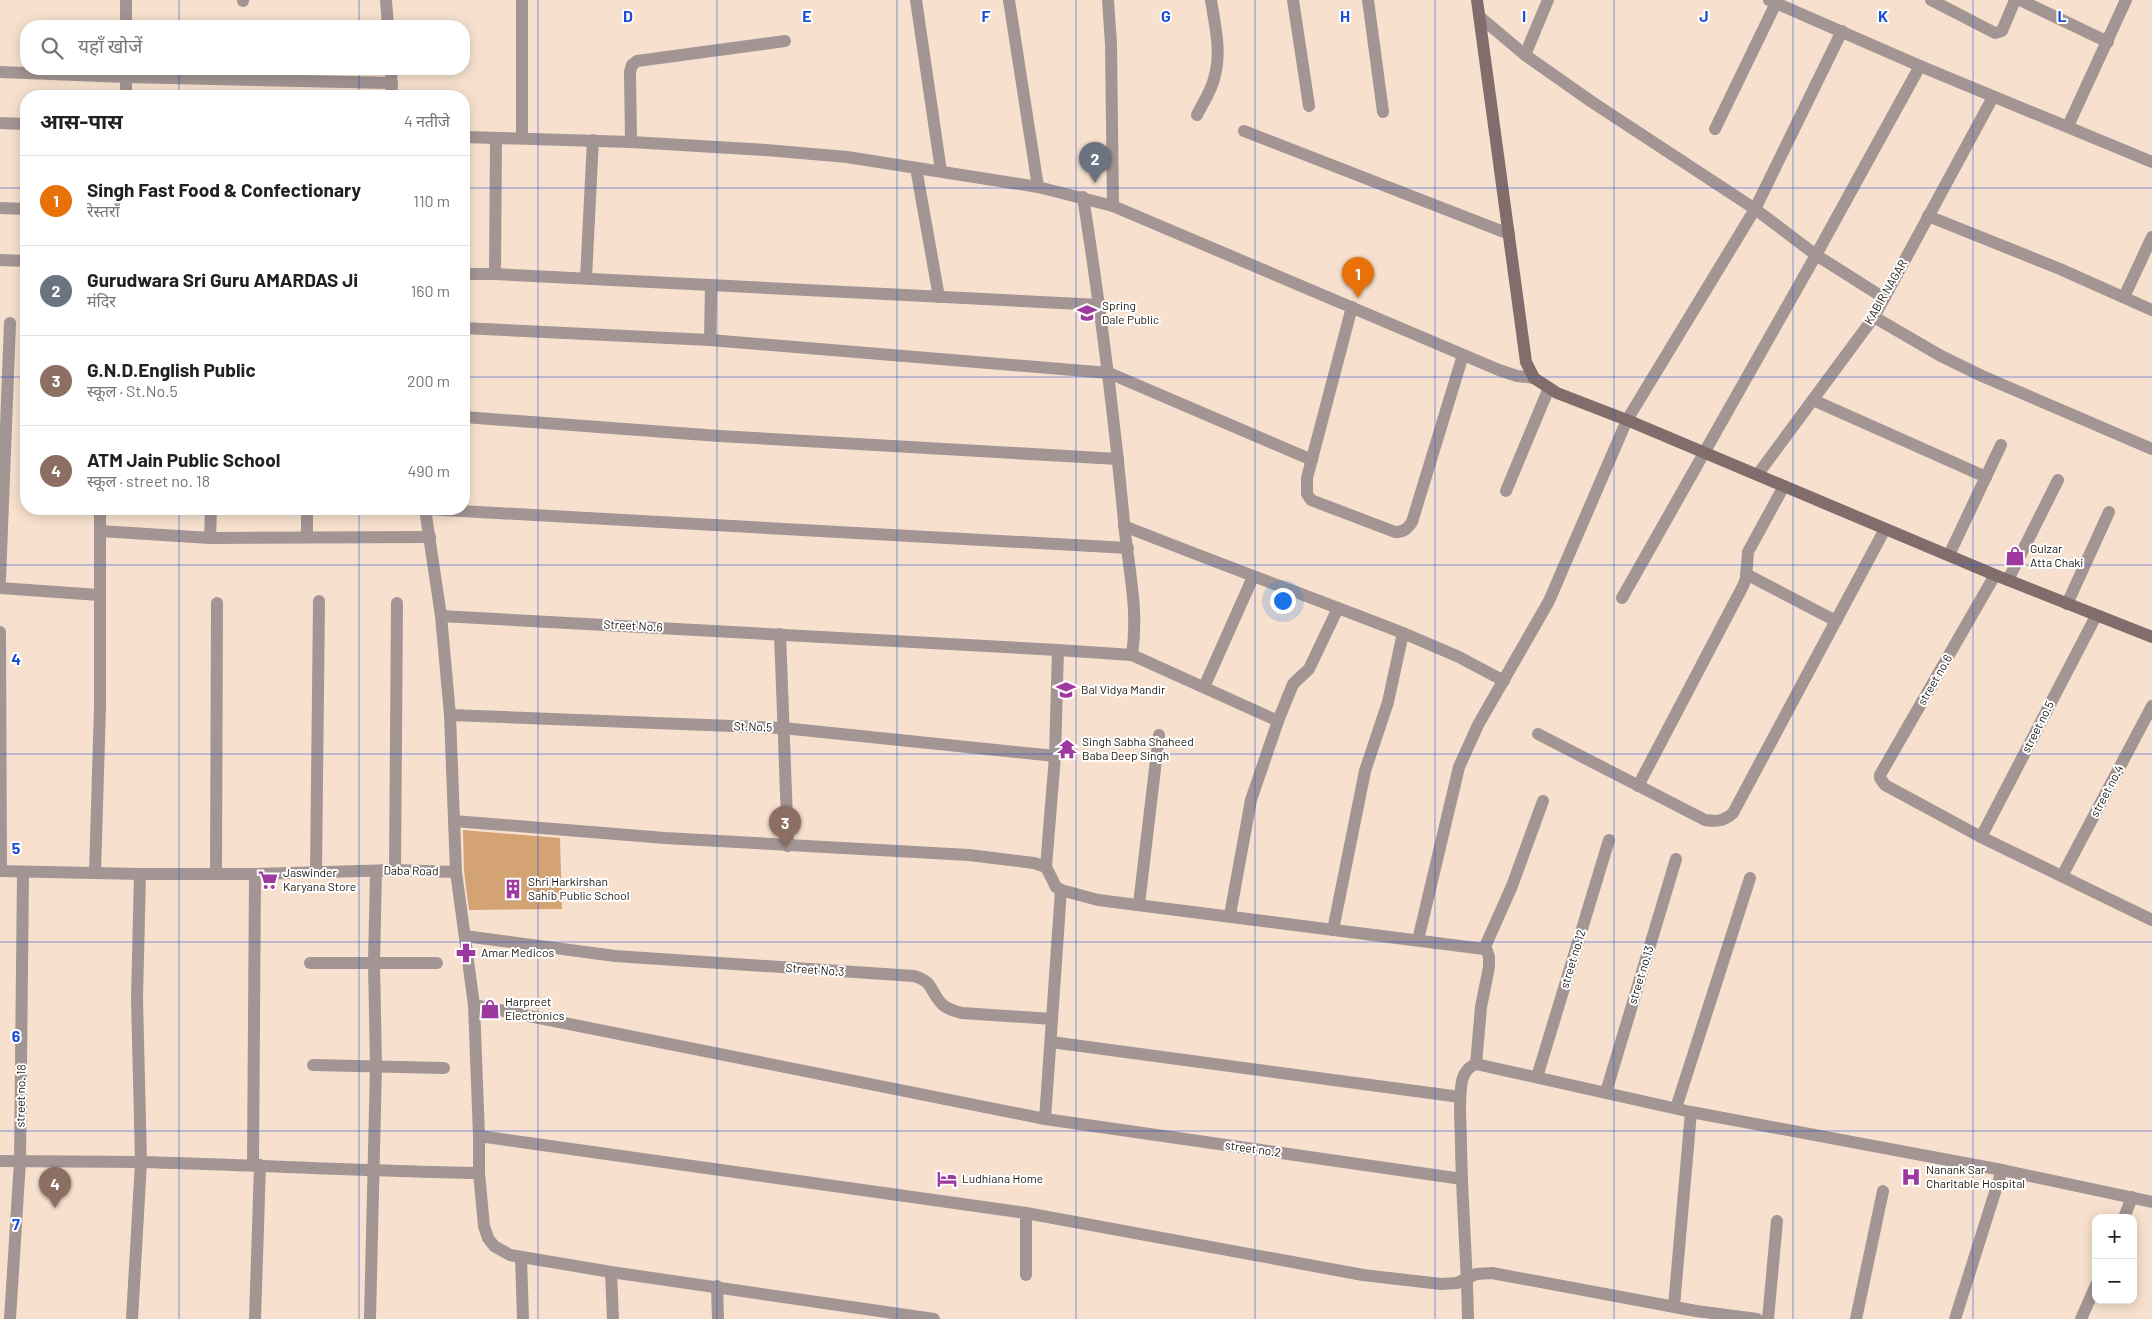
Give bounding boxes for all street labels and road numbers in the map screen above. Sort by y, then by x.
street label: KABIR NAGAR [1861,257,1909,326]
street label: Street No.6 [603,616,663,634]
street label: street no.6 [1914,652,1954,707]
street label: street no.5 [2018,698,2056,755]
street label: St.No.5 [733,718,773,734]
street label: street no.4 [2087,762,2126,819]
street label: Daba Road [383,863,439,877]
street label: street no.12 [1556,928,1588,990]
street label: street no.13 [1625,944,1656,1006]
street label: Street No.3 [785,960,845,978]
street label: street no. 18 [12,1064,28,1128]
street label: street no.2 [1224,1137,1282,1159]

